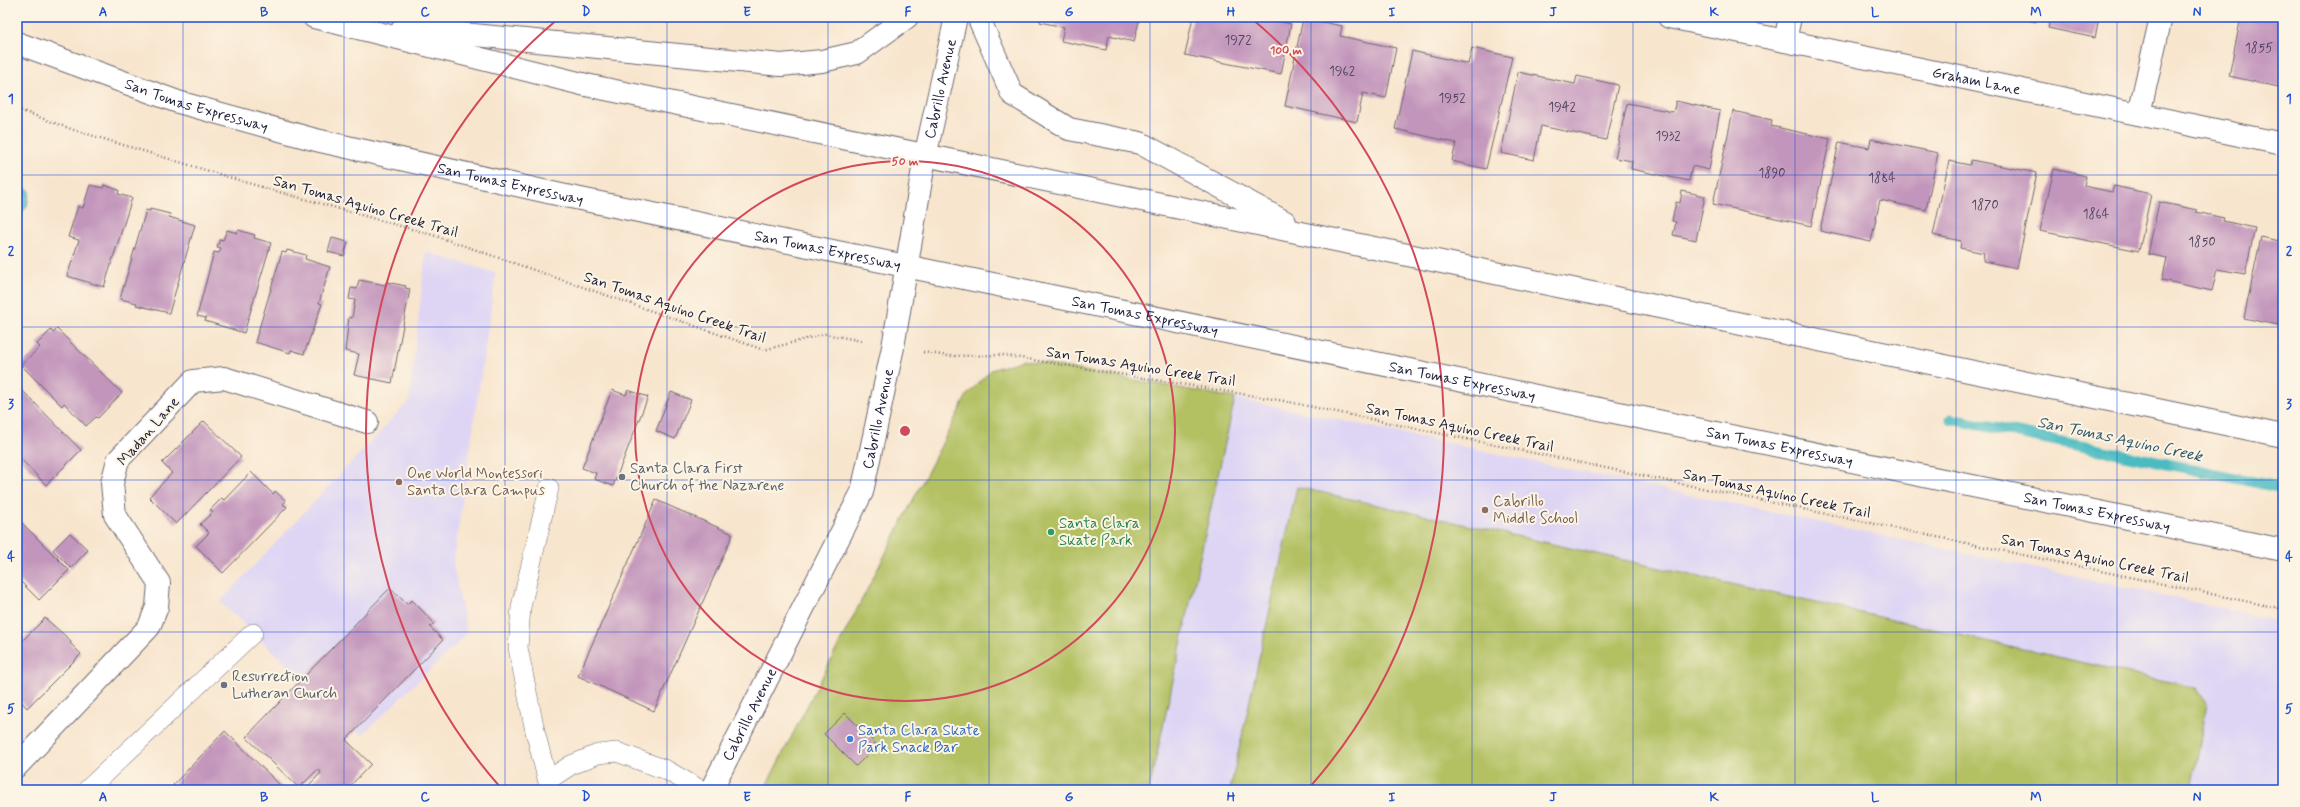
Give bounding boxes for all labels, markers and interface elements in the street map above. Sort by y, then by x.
text: A [99,4,107,21]
text: B [260,4,269,21]
text: C [420,4,430,21]
text: D [582,4,591,21]
text: E [743,4,751,21]
text: F [905,4,912,21]
text: G [1065,4,1074,21]
text: H [1227,4,1236,21]
text: I [1389,4,1396,21]
text: J [1549,4,1557,21]
text: K [1709,4,1719,21]
text: L [1871,4,1880,21]
text: M [2030,4,2042,21]
text: N [2193,4,2202,21]
house number: 1972 [1224,32,1252,49]
street label: Cabrillo Avenue [920,37,962,141]
house number: 1855 [2245,40,2273,57]
text: 100 m [1270,43,1303,59]
house number: 1962 [1329,63,1356,80]
street label: Graham Lane [1930,63,2022,100]
street label: San Tomas Expressway [122,74,270,137]
house number: 1952 [1438,90,1466,107]
text: 1 [8,91,14,108]
text: 1 [2286,91,2292,108]
house number: 1942 [1548,99,1576,116]
house number: 1932 [1655,128,1681,145]
text: 50 m [892,154,919,170]
street label: San Tomas Expressway [435,159,585,210]
house number: 1890 [1758,165,1786,182]
house number: 1884 [1868,170,1896,187]
street label: San Tomas Aquino Creek Trail [271,171,461,243]
house number: 1870 [1971,197,1999,214]
house number: 1864 [2083,206,2110,223]
street label: San Tomas Expressway [752,226,903,276]
house number: 1850 [2188,234,2216,251]
text: 2 [8,243,15,260]
text: 2 [2286,243,2293,260]
street label: San Tomas Aquino Creek Trail [581,267,768,349]
street label: San Tomas Expressway [1070,292,1220,341]
street label: San Tomas Aquino Creek Trail [1045,342,1237,392]
street label: San Tomas Expressway [1387,357,1537,407]
street label: Cabrillo Avenue [858,367,899,471]
street label: Madan Lane [113,393,184,470]
text: 3 [8,396,14,413]
text: 3 [2286,396,2292,413]
street label: San Tomas Aquino Creek Trail [1364,398,1556,458]
water label: San Tomas Aquino Creek [2035,412,2205,467]
street label: San Tomas Expressway [1704,422,1855,472]
centre of rings [898,424,912,438]
place label: Santa Clara First Church of the Nazarene [630,459,784,496]
place label: One World Montessori Santa Clara Campus [407,464,545,501]
street label: San Tomas Aquino Creek Trail [1681,464,1873,524]
marker: Santa Clara First Church of the Nazarene [617,472,627,482]
marker: One World Montessori Santa Clara Campus [394,477,404,487]
street label: San Tomas Expressway [2022,488,2172,537]
place label: Cabrillo Middle School [1493,492,1578,529]
marker: Cabrillo Middle School [1480,505,1490,515]
place label: Santa Clara Skate Park [1059,514,1140,551]
marker: Santa Clara Skate Park [1046,527,1056,537]
street label: San Tomas Aquino Creek Trail [1999,529,2191,589]
text: 4 [7,549,15,566]
text: 4 [2285,549,2293,566]
street label: Cabrillo Avenue [718,665,782,765]
place label: Resurrection Lutheran Church [232,667,337,704]
marker: Resurrection Lutheran Church [219,680,229,690]
text: 5 [7,701,15,718]
text: 5 [2285,701,2293,718]
place label: Santa Clara Skate Park Snack Bar [858,721,980,758]
marker: Santa Clara Skate Park Snack Bar [845,734,855,744]
text: A [99,789,107,806]
text: B [260,789,269,806]
text: C [420,789,430,806]
text: D [582,789,591,806]
text: E [743,789,751,806]
text: F [905,789,912,806]
text: G [1065,789,1074,806]
text: H [1227,789,1236,806]
text: I [1389,789,1396,806]
text: J [1549,789,1557,806]
text: K [1709,789,1719,806]
text: L [1871,789,1880,806]
text: M [2030,789,2042,806]
text: N [2193,789,2202,806]

